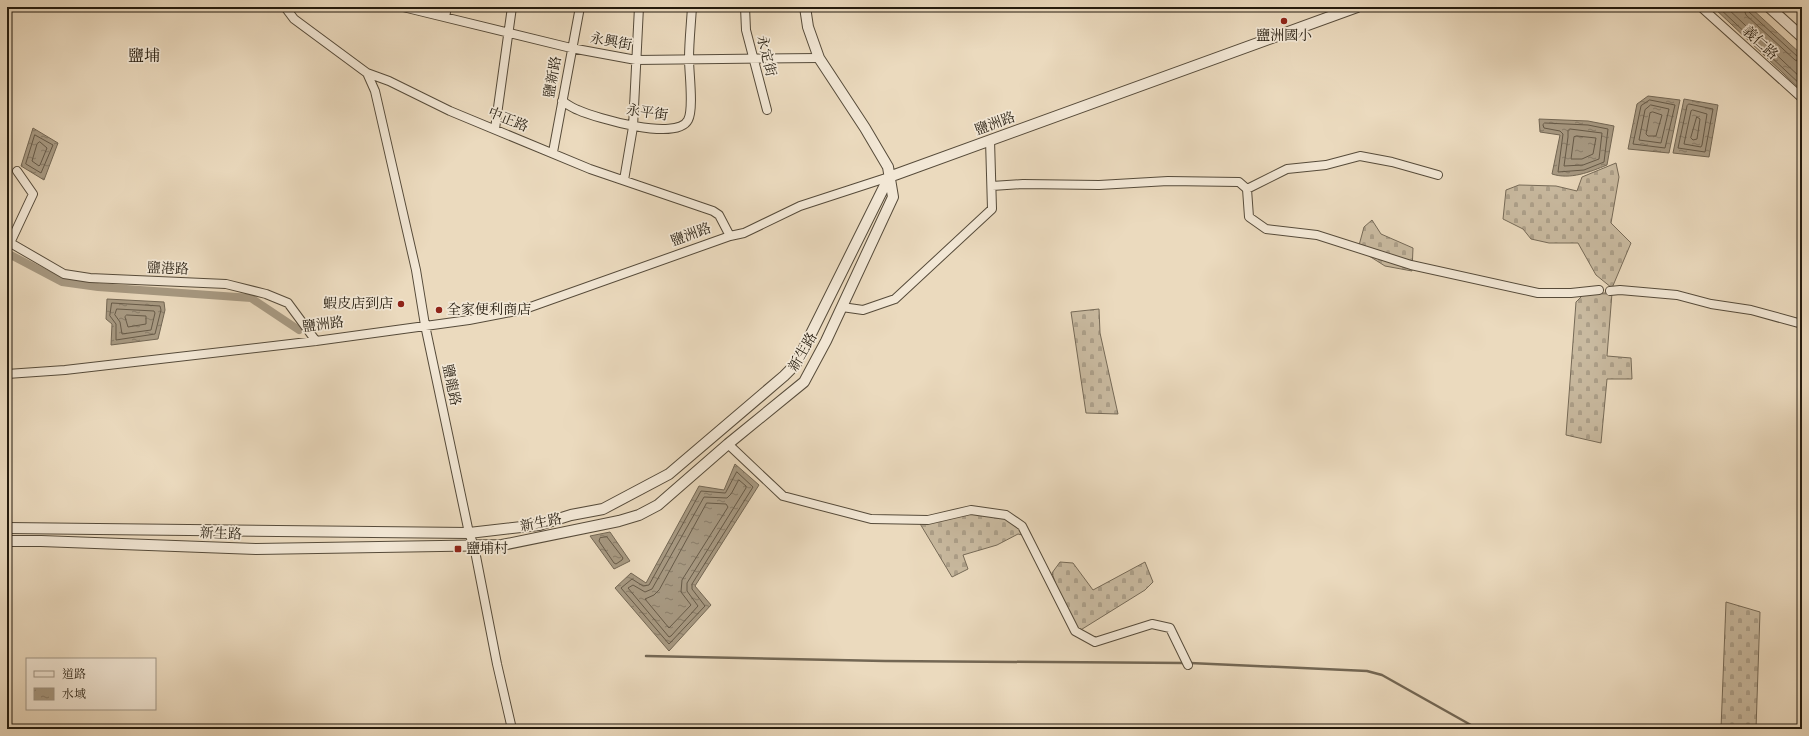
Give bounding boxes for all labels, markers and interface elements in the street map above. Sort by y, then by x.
marker: 鹽洲國小 [1279,16,1289,26]
street label: 義仁路 [1738,22,1782,64]
place label: 鹽洲國小 [1256,27,1312,45]
street label: 永興街 [589,29,633,55]
street label: 永定街 [752,33,780,79]
district label: 鹽埔 [128,46,160,66]
street label: 鹽新路 [540,55,566,99]
street label: 永平街 [625,101,669,125]
street label: 中正路 [485,104,531,136]
street label: 鹽洲路 [972,108,1018,140]
street label: 鹽洲路 [668,219,714,251]
street label: 鹽港路 [147,259,189,279]
place label: 蝦皮店到店 [323,295,393,313]
marker: 蝦皮店到店 [396,299,406,309]
place label: 全家便利商店 [447,301,531,319]
marker: 全家便利商店 [434,305,444,315]
street label: 鹽洲路 [301,314,345,336]
street label: 新生路 [785,329,821,375]
street label: 鹽龍路 [438,363,464,407]
street label: 新生路 [519,510,563,536]
street label: 新生路 [200,524,242,544]
place label: 鹽埔村 [466,540,508,558]
marker: 鹽埔村 [453,544,463,554]
legend [26,658,156,710]
text: 道路 [62,667,86,682]
text: 水域 [62,687,86,702]

